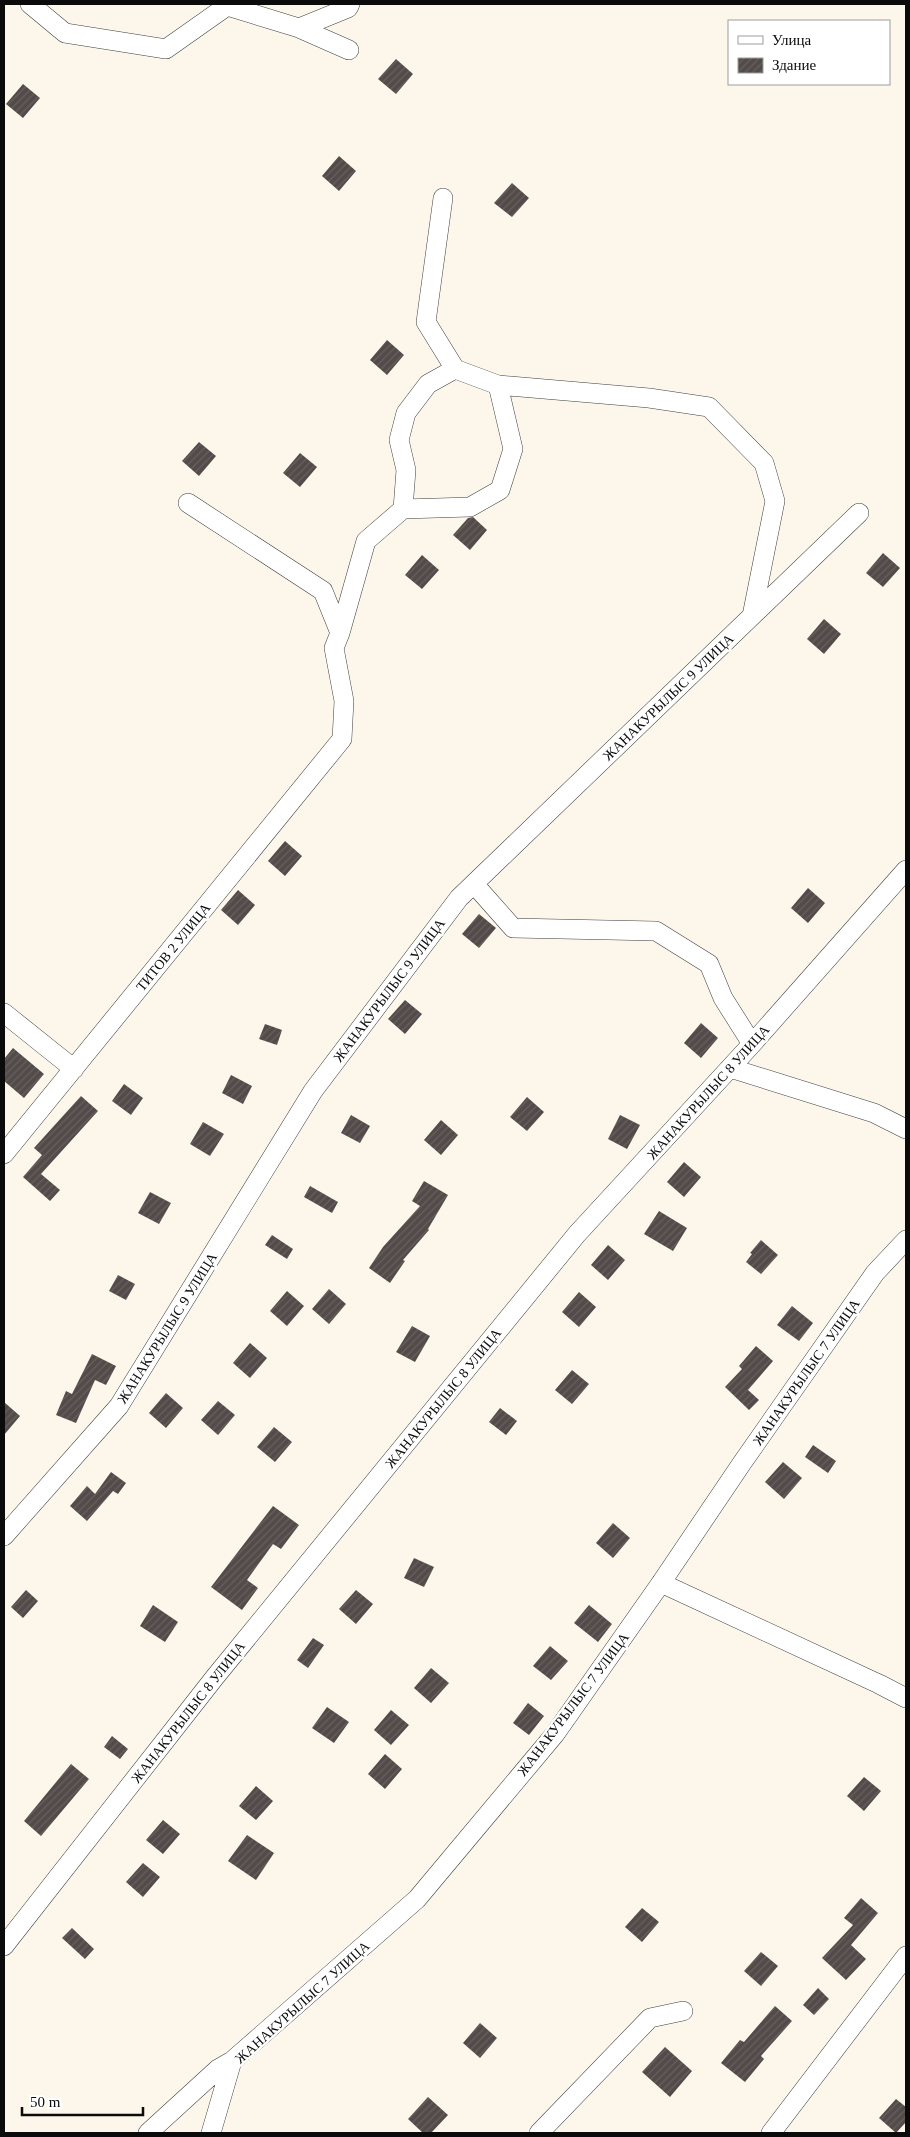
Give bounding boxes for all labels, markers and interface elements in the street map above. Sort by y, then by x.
legend [728,20,890,85]
text: Улица [772,32,811,48]
text: Здание [772,57,816,73]
street label: ЖАНАКУРЫЛЫС 9 УЛИЦА [600,631,737,764]
street label: ТИТОВ 2 УЛИЦА [133,900,214,994]
street label: ЖАНАКУРЫЛЫС 9 УЛИЦА [331,915,449,1065]
street label: ЖАНАКУРЫЛЫС 8 УЛИЦА [644,1022,773,1162]
street label: ЖАНАКУРЫЛЫС 9 УЛИЦА [115,1249,221,1406]
street label: ЖАНАКУРЫЛЫС 7 УЛИЦА [750,1296,863,1448]
street label: ЖАНАКУРЫЛЫС 8 УЛИЦА [382,1325,505,1471]
street label: ЖАНАКУРЫЛЫС 7 УЛИЦА [515,1629,633,1779]
street label: ЖАНАКУРЫЛЫС 8 УЛИЦА [129,1638,249,1786]
street label: ЖАНАКУРЫЛЫС 7 УЛИЦА [232,1938,373,2067]
scale bar [22,2084,144,2116]
text: 50 m [30,2094,61,2110]

